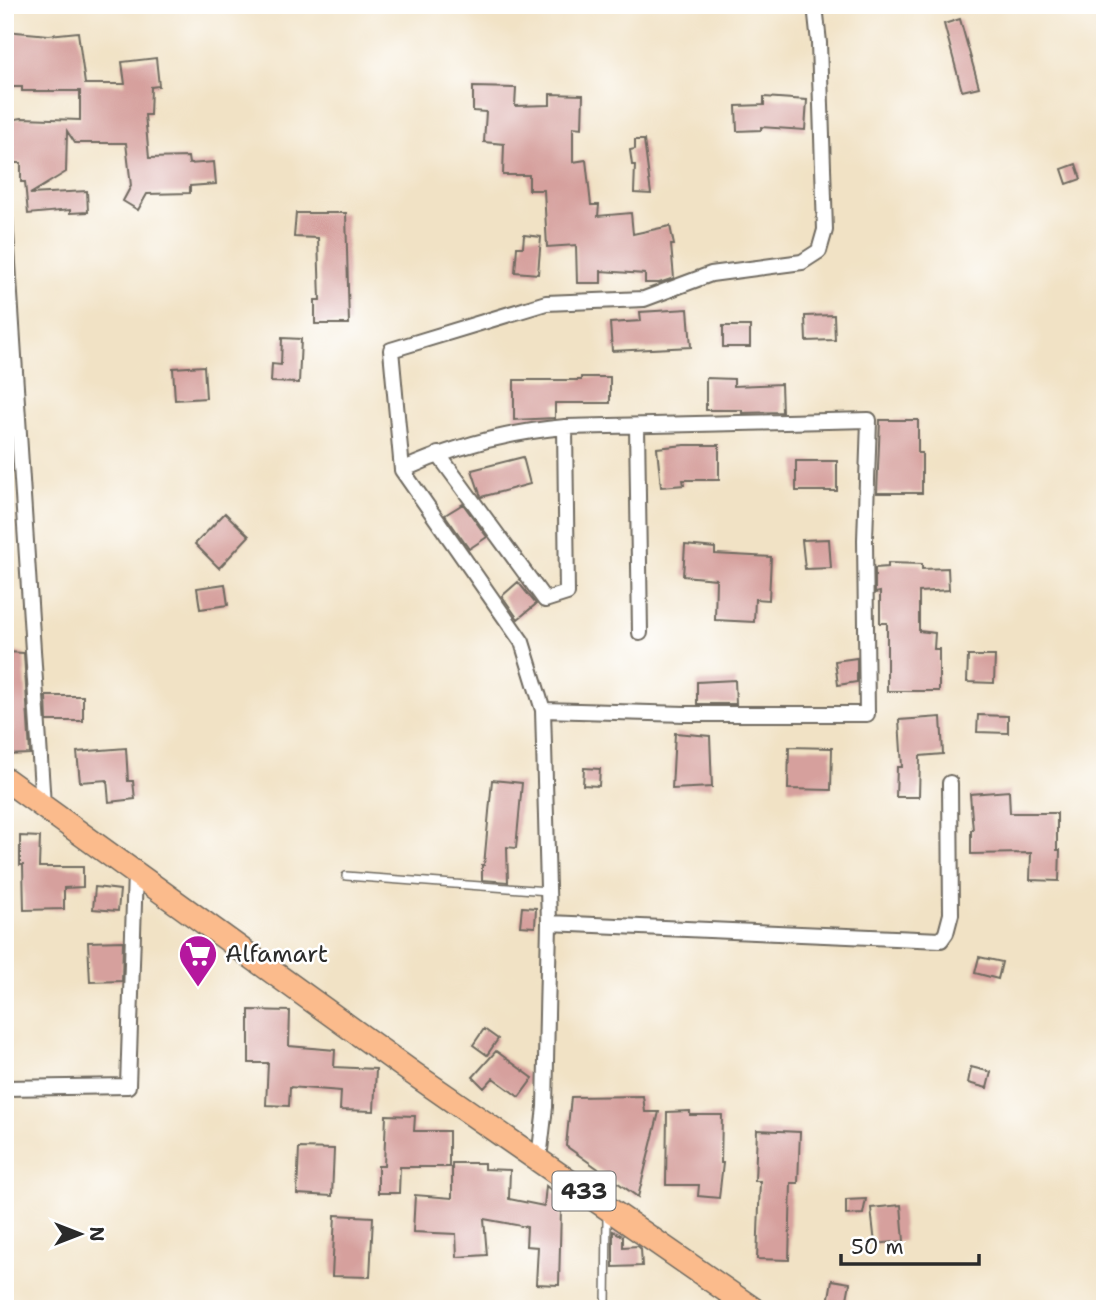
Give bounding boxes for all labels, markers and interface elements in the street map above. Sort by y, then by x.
supermarket icon: Alfamart [177,933,219,988]
place label: Alfamart [225,938,328,970]
road number: 433 [552,1172,616,1210]
north arrow [46,1198,116,1268]
scale bar [841,1223,979,1267]
text: N [84,1226,109,1242]
text: 50 m [851,1233,904,1261]

